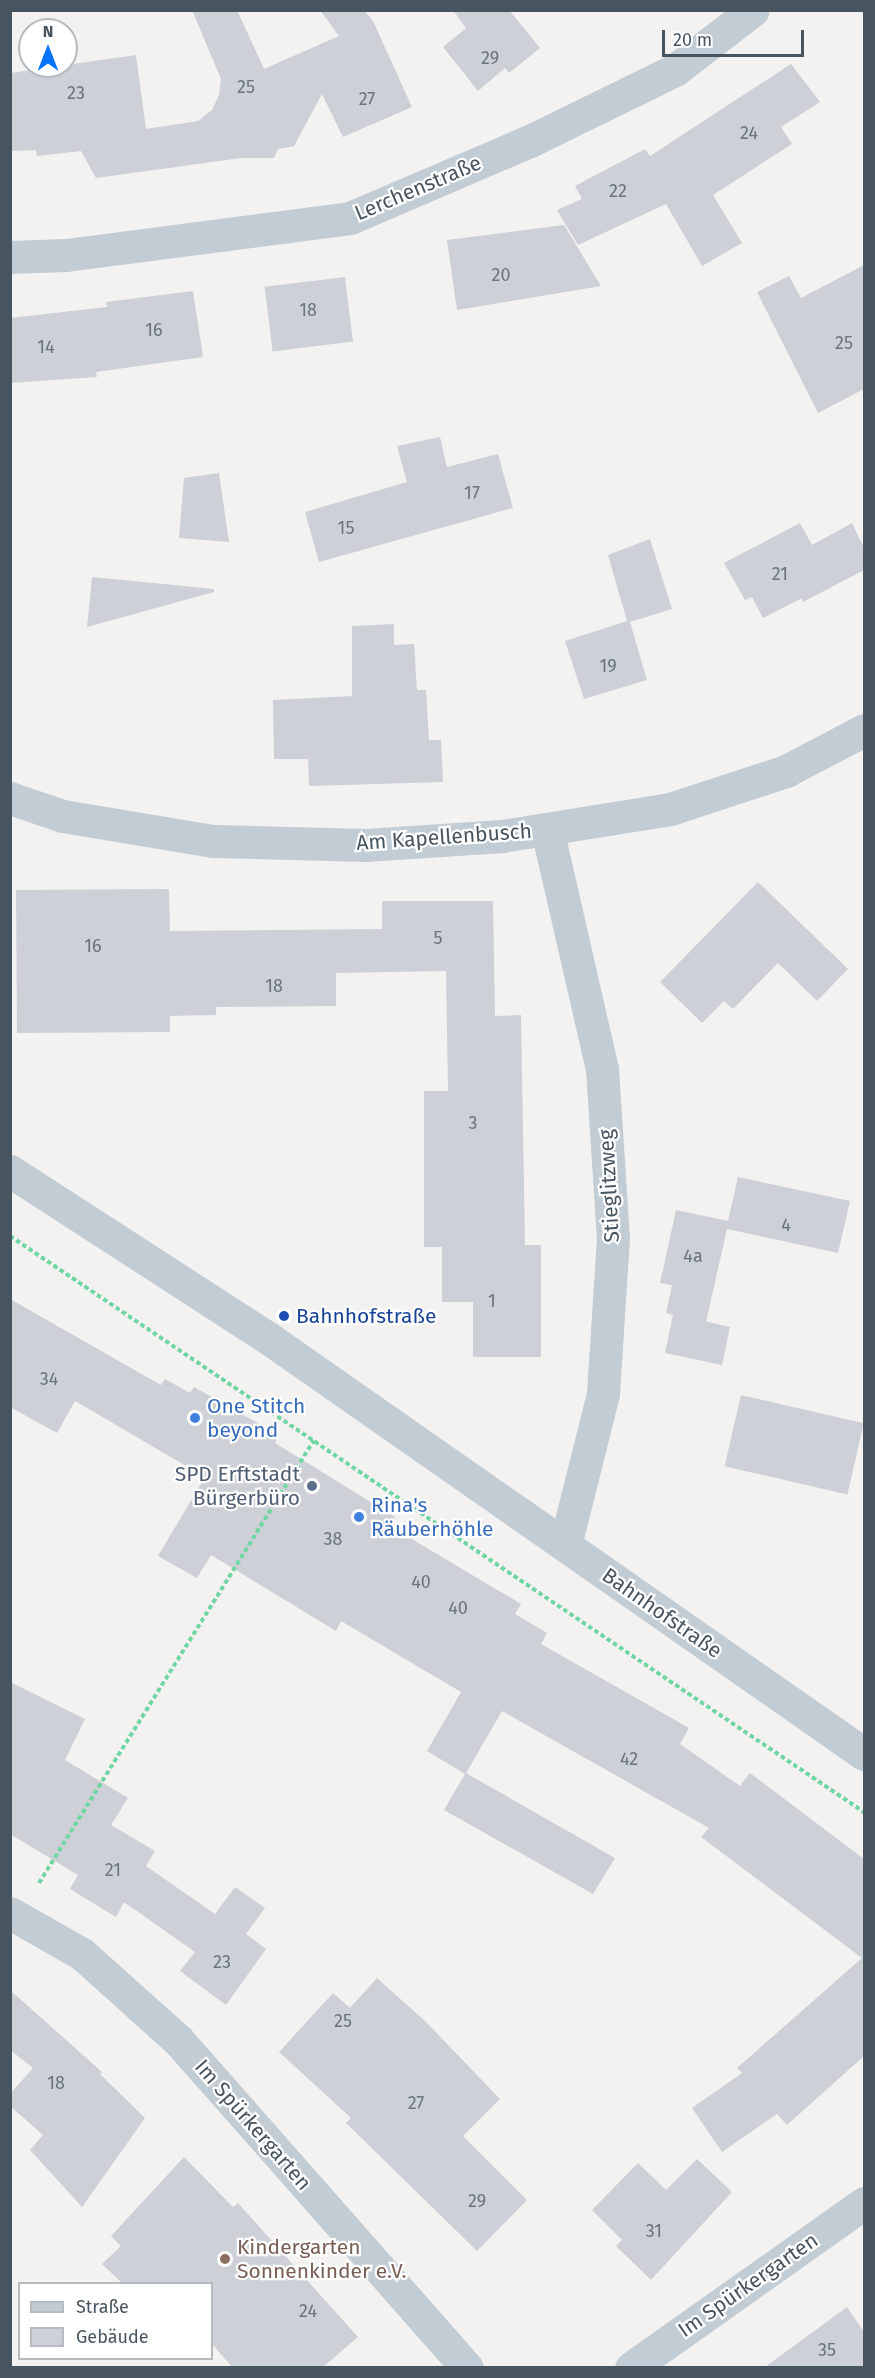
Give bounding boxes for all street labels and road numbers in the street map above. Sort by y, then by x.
street label: Lerchenstraße [351,150,485,226]
street label: Am Kapellenbusch [355,818,533,856]
street label: Stieglitzweg [593,1129,625,1243]
street label: Bahnhofstraße [597,1562,727,1664]
street label: Im Spürkergarten [189,2055,317,2195]
street label: Im Spürkergarten [673,2227,823,2343]

